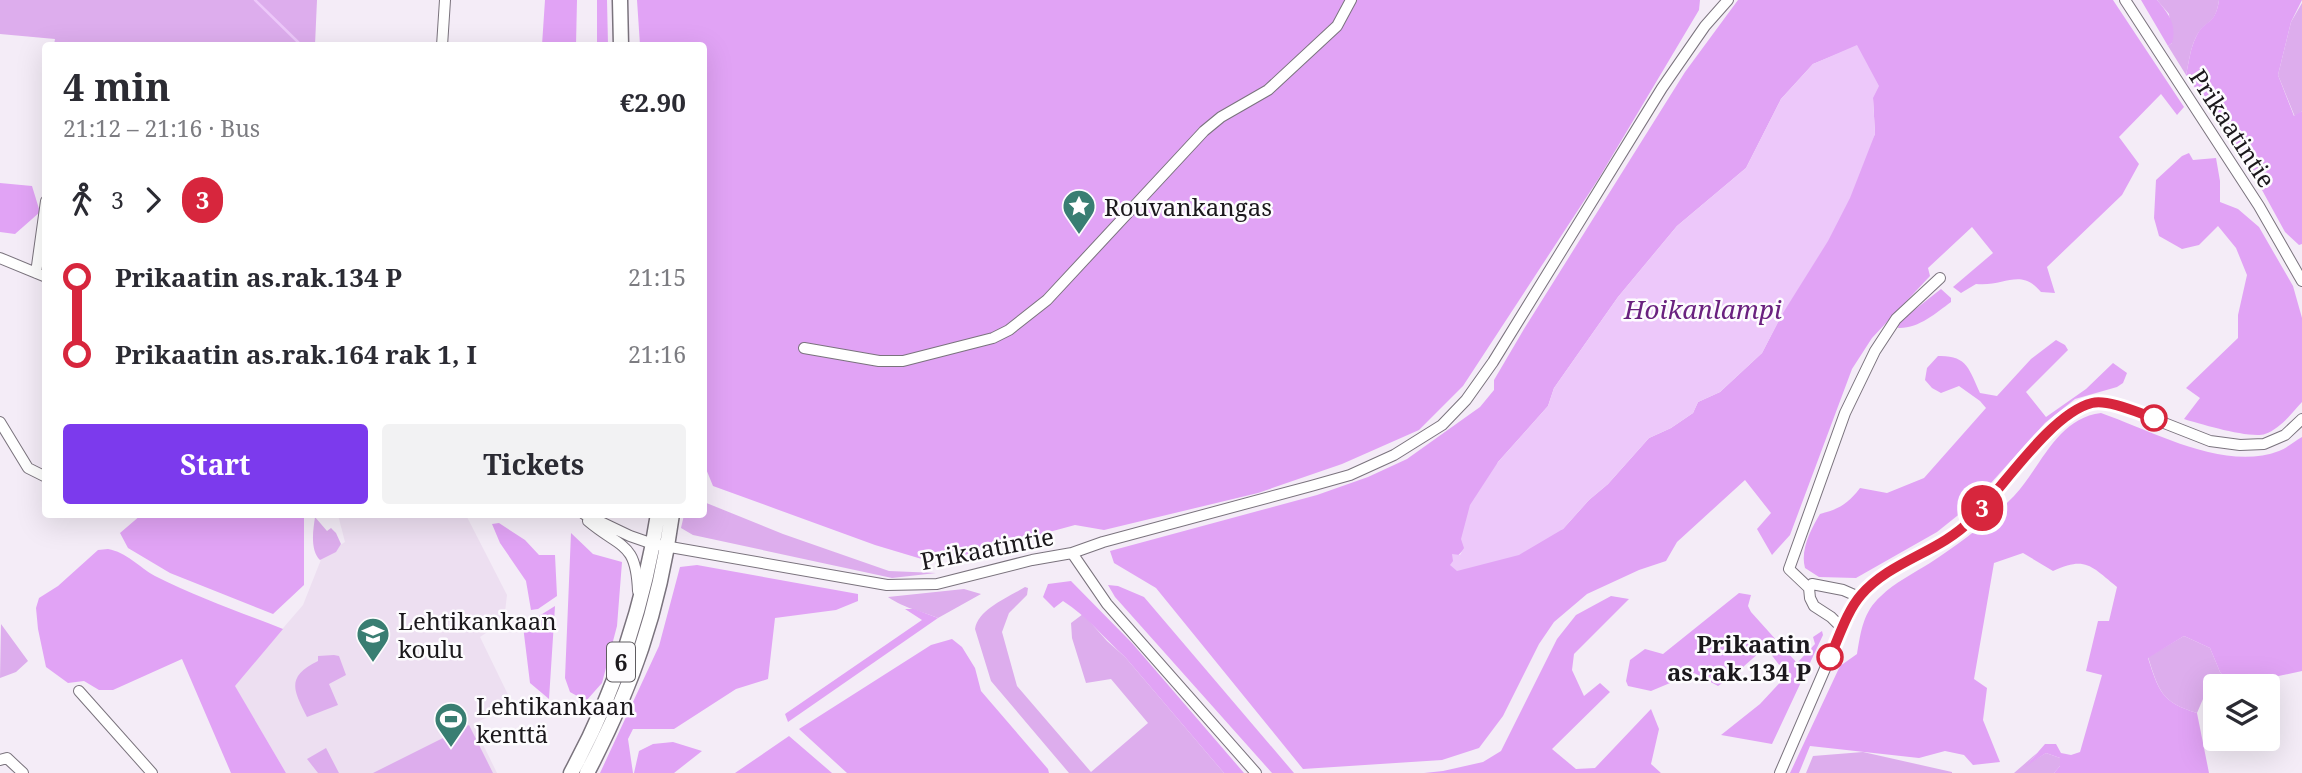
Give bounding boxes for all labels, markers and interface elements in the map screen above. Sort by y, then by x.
text: 4 min [63,60,171,112]
street label: Prikaatintie [2182,62,2284,194]
text: €2.90 [620,84,686,120]
text: 21:12 – 21:16 · Bus [63,112,260,144]
icon: walk [63,181,101,219]
icon: forward [134,181,172,219]
text: 3 [196,183,209,216]
text: 3 [111,184,124,216]
place icon: Rouvankangas [1060,187,1098,236]
place label: Rouvankangas [1104,190,1272,223]
text: Prikaatin as.rak.134 P [115,259,402,295]
text: 21:15 [628,261,686,293]
water label: Hoikanlampi [1623,291,1782,327]
text: Prikaatin as.rak.164 rak 1, I [115,336,477,372]
text: 21:16 [628,338,686,370]
unlabelled marker [2141,405,2167,431]
button: Start [63,424,368,504]
button: Tickets [382,424,686,504]
line badge: 3 [1959,485,2005,531]
text: 3 [1975,491,1989,524]
street label: Prikaatintie [918,519,1056,577]
place label: Lehtikankaan koulu [398,604,557,665]
school or university icon: Lehtikankaan koulu [354,615,392,664]
place label: Prikaatin as.rak.134 P [1667,627,1811,688]
road number: 6 [607,642,635,682]
marker: Prikaatin as.rak.134 P [1817,644,1843,670]
map controls [2203,674,2280,751]
button: layers [2203,674,2280,751]
place label: Lehtikankaan kenttä [476,689,635,750]
sports icon: Lehtikankaan kenttä [432,700,470,749]

